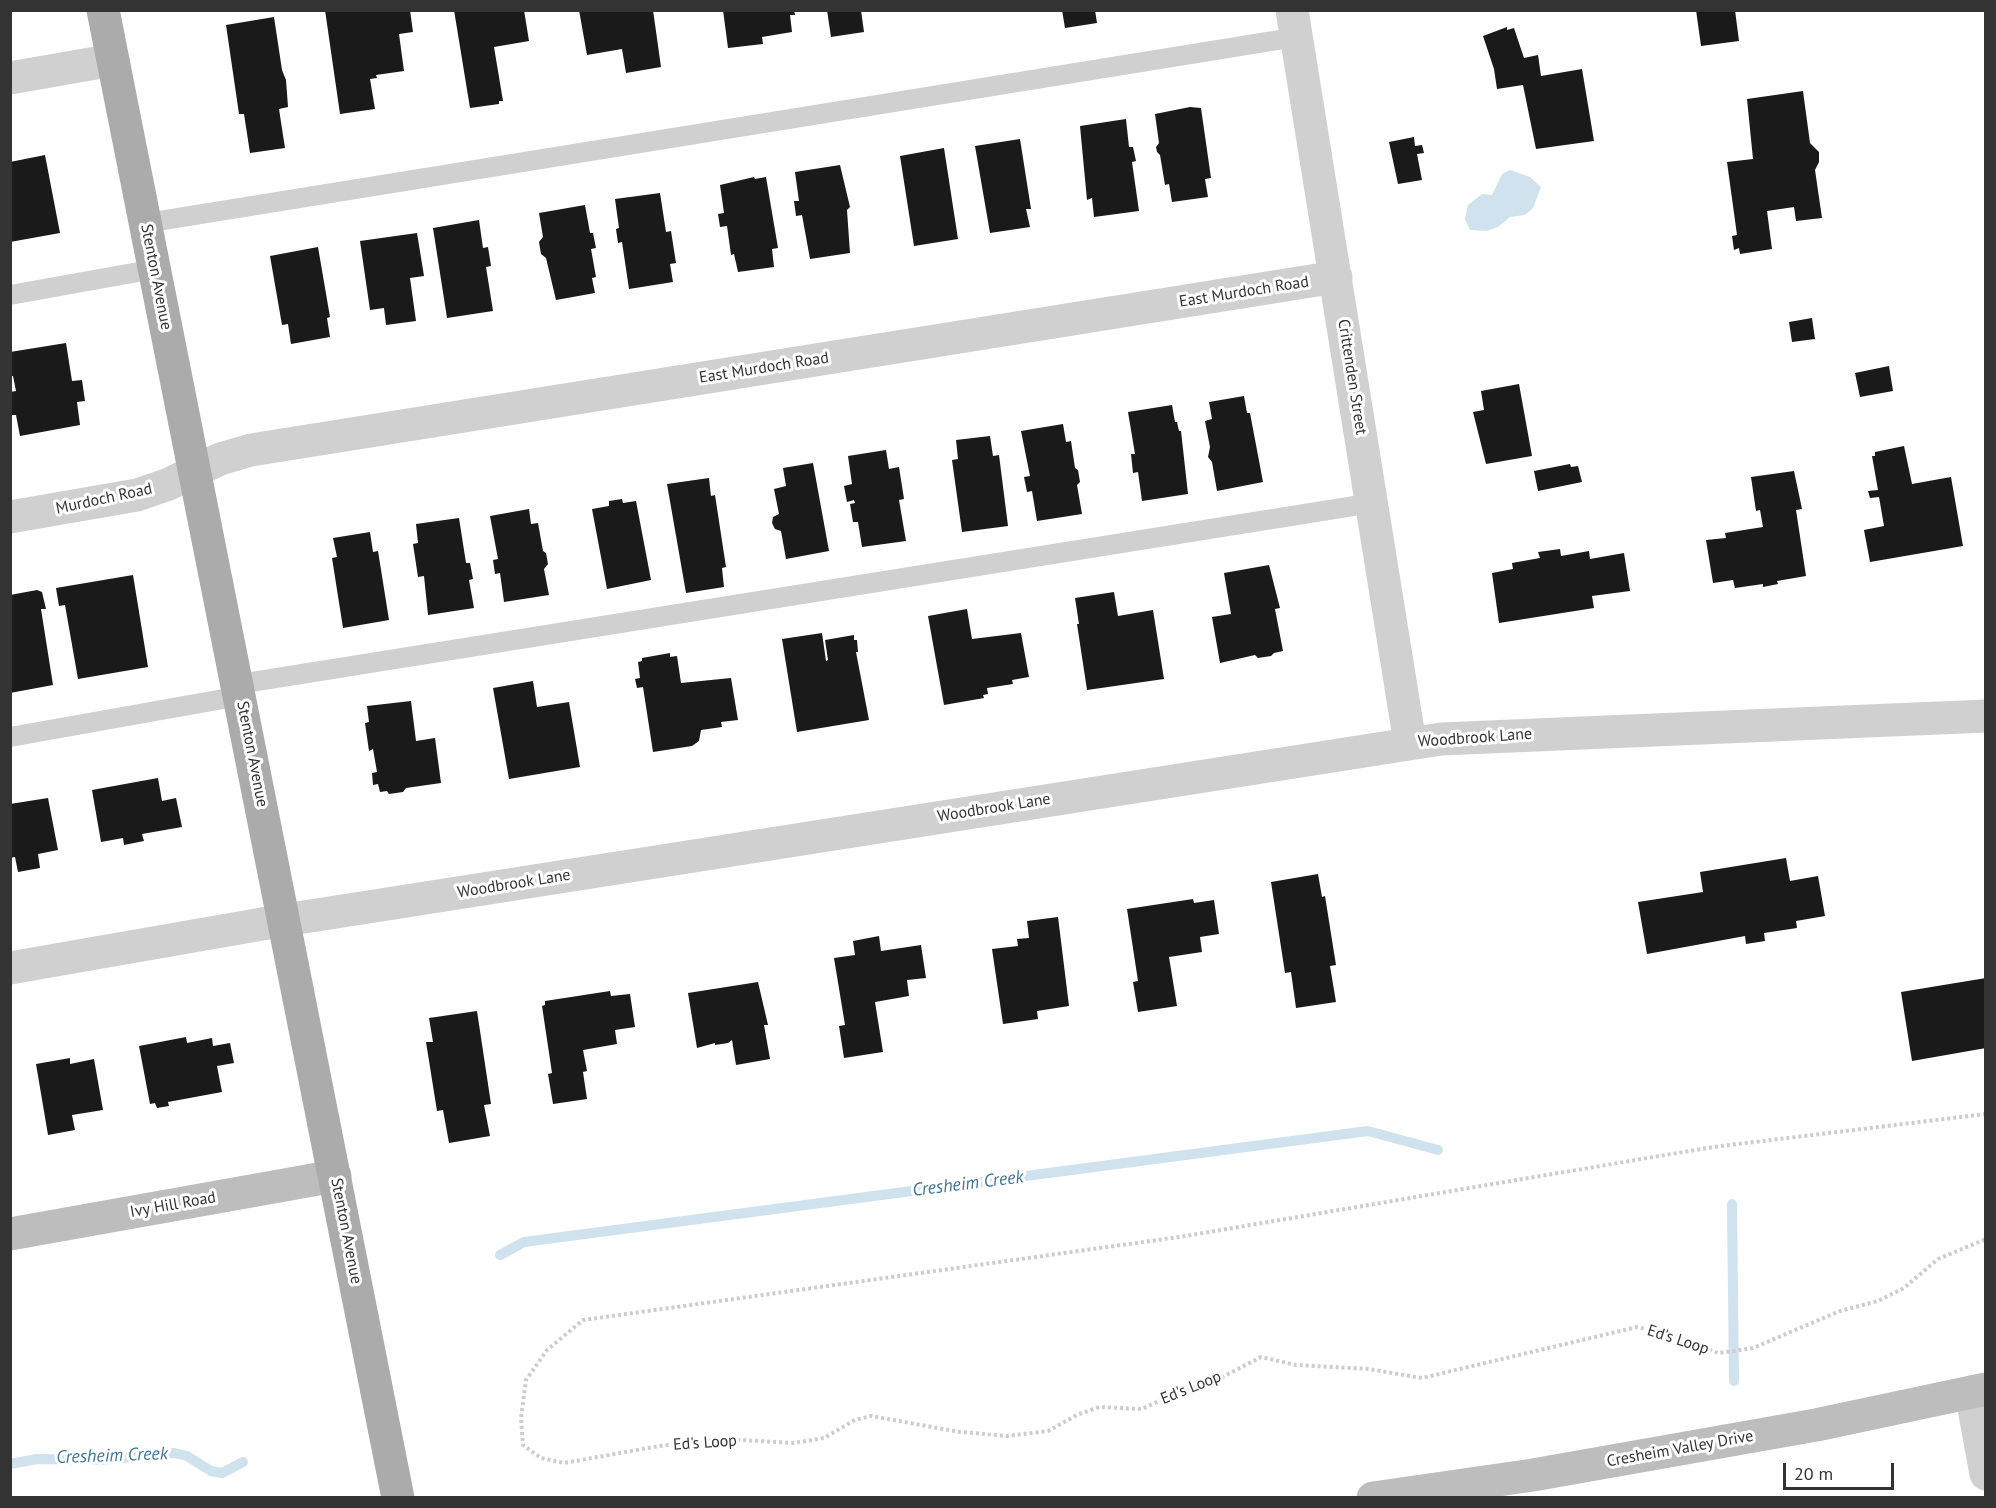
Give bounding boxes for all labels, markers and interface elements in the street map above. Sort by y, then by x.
street label: Stenton Avenue [136,222,176,332]
street label: East Murdoch Road [1178,272,1310,312]
street label: Crittenden Street [1333,318,1371,436]
street label: East Murdoch Road [698,348,830,388]
street label: Murdoch Road [54,479,154,519]
street label: Stenton Avenue [232,699,272,809]
street label: Woodbrook Lane [1417,724,1533,752]
street label: Woodbrook Lane [936,790,1052,826]
street label: Woodbrook Lane [456,866,572,902]
water label: Cresheim Creek [911,1166,1025,1202]
street label: Stenton Avenue [326,1176,366,1286]
street label: Ivy Hill Road [129,1188,217,1222]
street label: Ed's Loop [1645,1321,1711,1359]
street label: Ed's Loop [1158,1367,1224,1409]
street label: Cresheim Valley Drive [1605,1427,1755,1471]
street label: Ed's Loop [672,1431,738,1455]
water label: Cresheim Creek [56,1443,168,1469]
scale bar [1786,1451,1897,1489]
text: 20 m [1794,1462,1833,1485]

